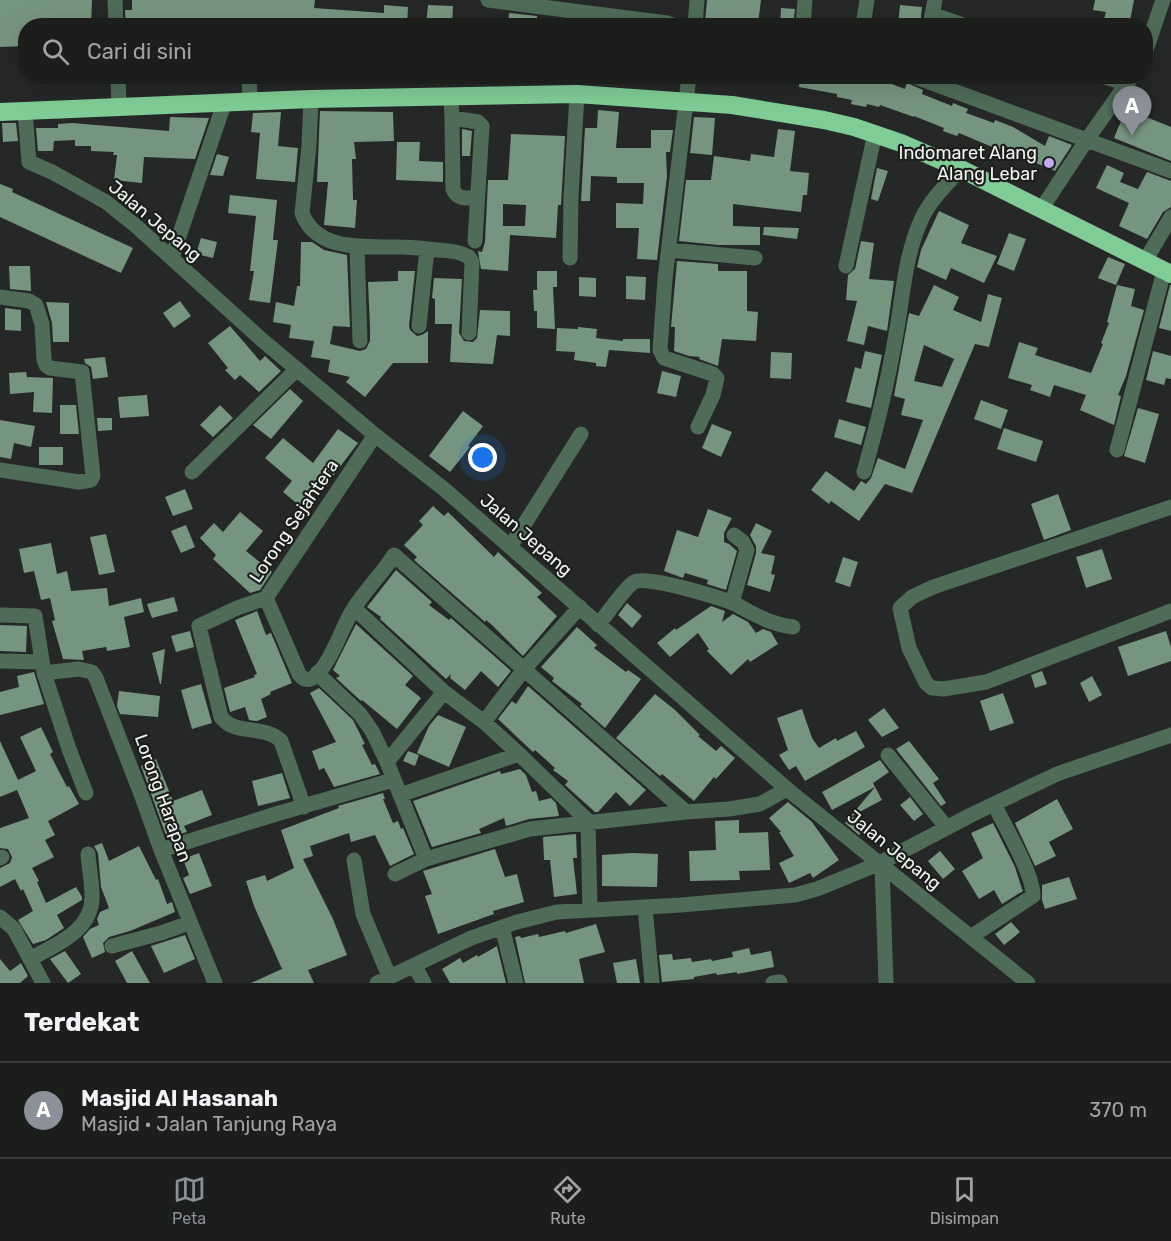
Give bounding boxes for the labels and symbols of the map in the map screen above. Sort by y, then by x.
pin: A [1112,86,1152,136]
place label: Indomaret Alang Alang Lebar [899,142,1037,185]
marker: Indomaret Alang Alang Lebar [1042,156,1056,170]
street label: Jalan Jepang [104,176,206,266]
your location [468,443,497,472]
street label: Lorong Sejahtera [245,455,343,587]
street label: Jalan Jepang [475,489,577,581]
street label: Lorong Harapan [130,731,196,865]
street label: Jalan Jepang [843,805,945,895]

